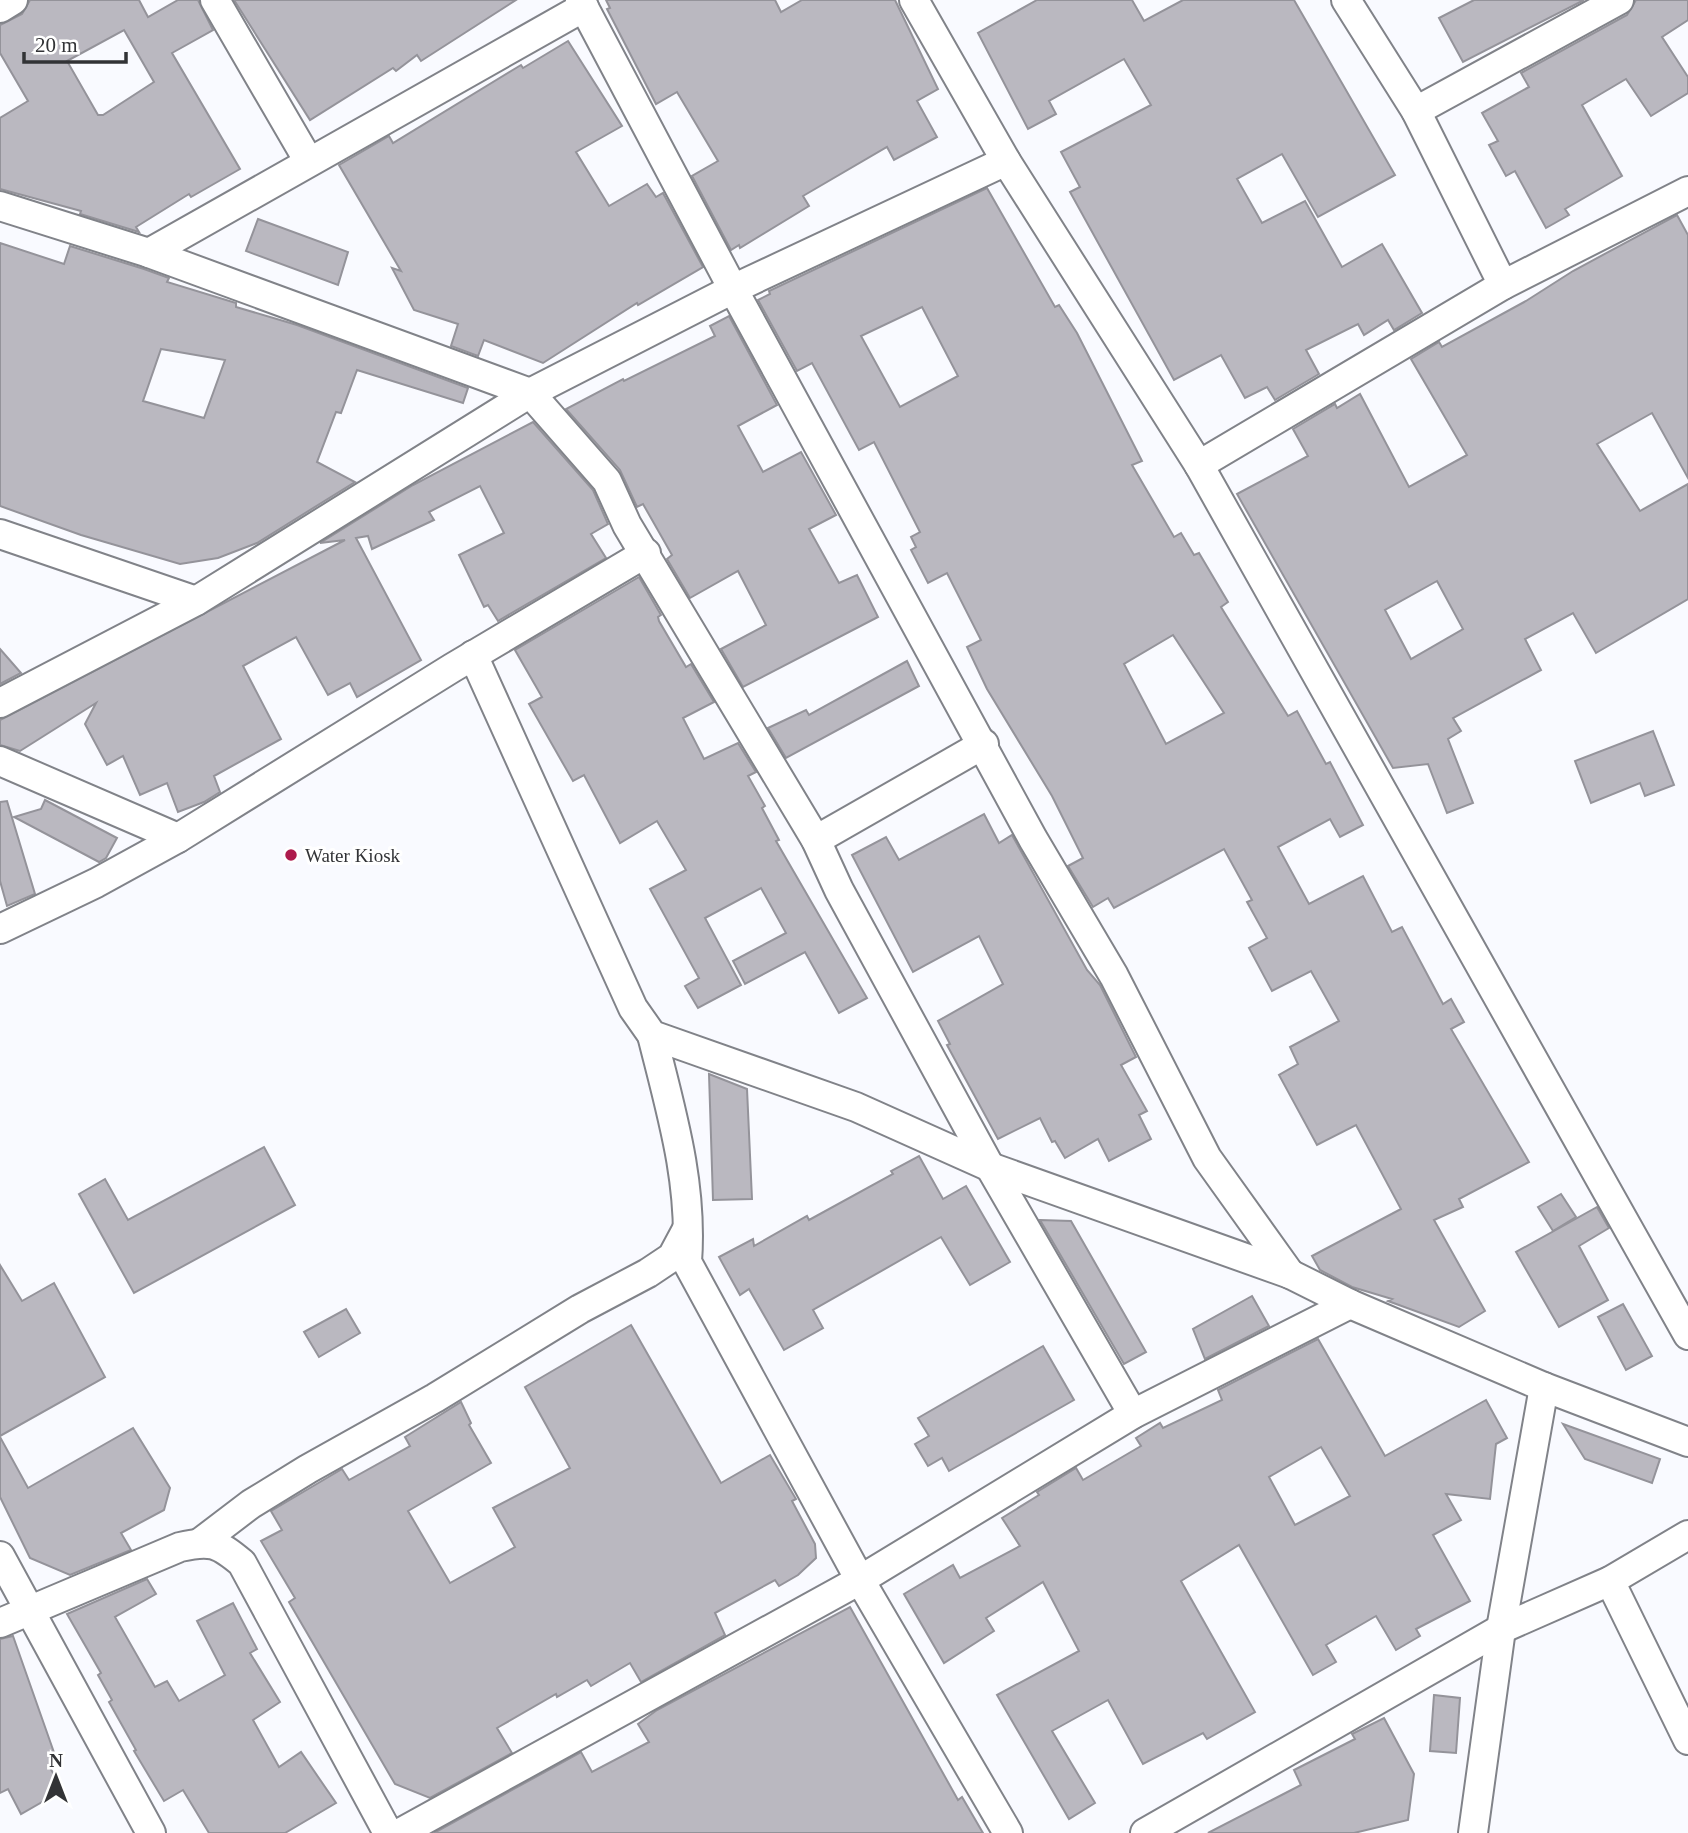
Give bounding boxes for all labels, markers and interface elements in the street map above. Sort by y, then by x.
scale bar [24,21,126,65]
text: 20 m [35,33,78,57]
place label: Water Kiosk [305,845,401,866]
marker: Water Kiosk [283,847,299,863]
north arrow [21,1742,91,1812]
text: N [49,1750,63,1771]

